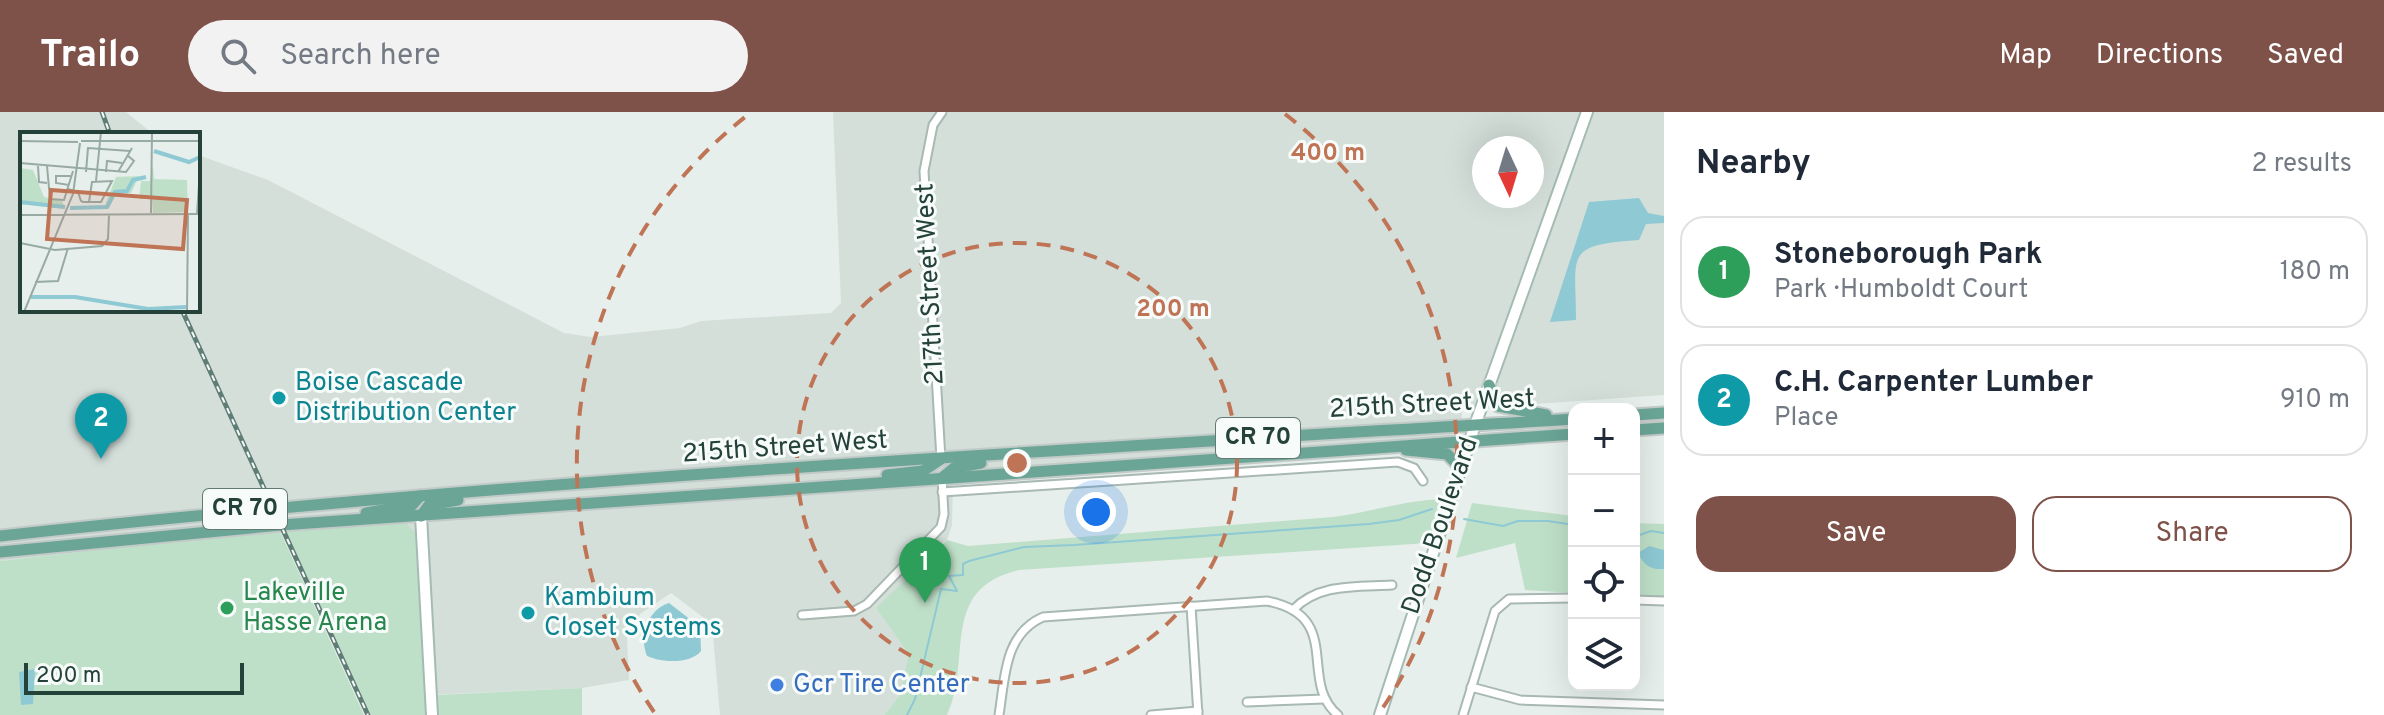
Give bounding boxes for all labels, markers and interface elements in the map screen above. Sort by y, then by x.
search box [188,20,748,92]
text: Trailo [40,32,140,81]
icon: search [216,34,260,78]
text: Search here [280,38,441,75]
text: Map [1999,38,2052,74]
text: Directions [2096,38,2223,74]
text: Saved [2267,38,2344,74]
inset map [20,132,200,312]
north arrow [1472,136,1544,208]
text: 400 m [1291,139,1365,169]
text: Nearby [1696,143,1811,186]
text: 2 results [2252,148,2352,181]
street label: 217th Street West [909,182,953,386]
text: Stoneborough Park [1774,237,2043,274]
text: 1 [1719,256,1729,289]
text: 180 m [2280,256,2350,289]
text: Park · Humboldt Court [1774,274,2028,307]
text: 200 m [1136,295,1210,325]
text: C.H. Carpenter Lumber [1774,365,2093,402]
place label: Boise Cascade Distribution Center [295,367,516,430]
street label: 215th Street West [1328,383,1536,427]
text: 2 [1716,384,1732,417]
text: 910 m [2280,384,2350,417]
marker: Boise Cascade Distribution Center [270,389,288,407]
pin: 2 [75,393,127,459]
text: Place [1774,402,1838,435]
map controls [1568,403,1640,691]
button: + [1568,403,1640,475]
road number: CR 70 [1216,418,1300,458]
street label: 215th Street West [681,424,889,472]
street label: Dodd Boulevard [1395,433,1487,619]
centre of rings [1003,449,1031,477]
button: − [1568,475,1640,547]
road number: CR 70 [203,489,287,529]
your location [1076,492,1116,532]
button: Save [1696,496,2016,572]
button: Share [2032,496,2352,572]
pin: 1 [899,537,951,603]
button: locate [1568,547,1640,619]
place label: Lakeville Hasse Arena [243,577,387,640]
place label: Kambium Closet Systems [544,582,722,645]
marker: Lakeville Hasse Arena [218,599,236,617]
marker: Kambium Closet Systems [519,604,537,622]
button: layers [1568,619,1640,691]
scale bar [24,659,244,695]
text: 200 m [36,663,101,690]
place label: Gcr Tire Center [793,669,970,702]
marker: Gcr Tire Center [768,676,786,694]

